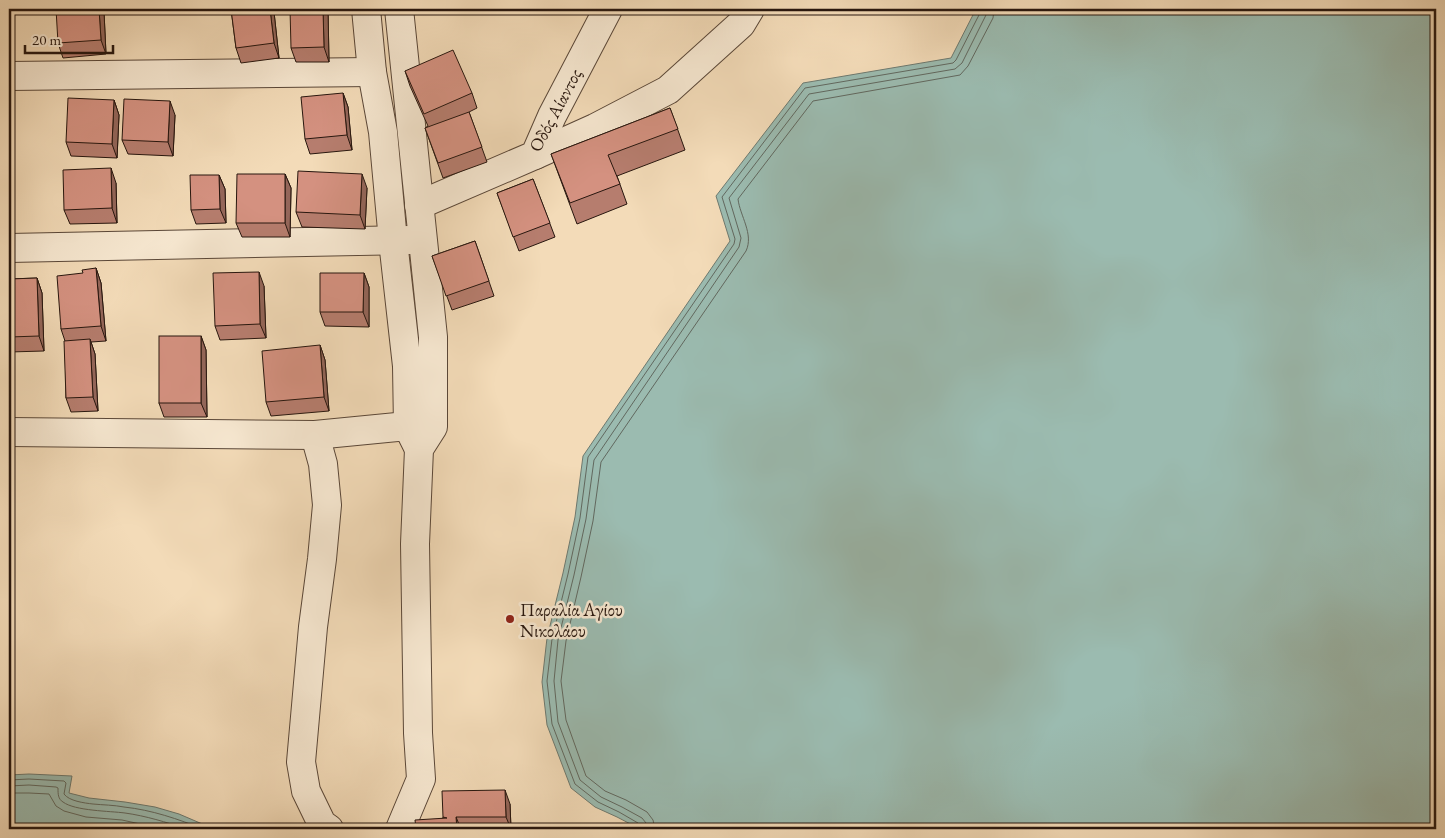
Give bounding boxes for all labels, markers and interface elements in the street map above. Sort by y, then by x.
scale bar [25,22,112,54]
text: 20 m [32,30,61,49]
street label: Οδός Αίαντος [523,64,587,156]
place label: Παραλία Αγίου Νικολάου [520,598,623,642]
marker: Παραλία Αγίου Νικολάου [504,613,516,625]

